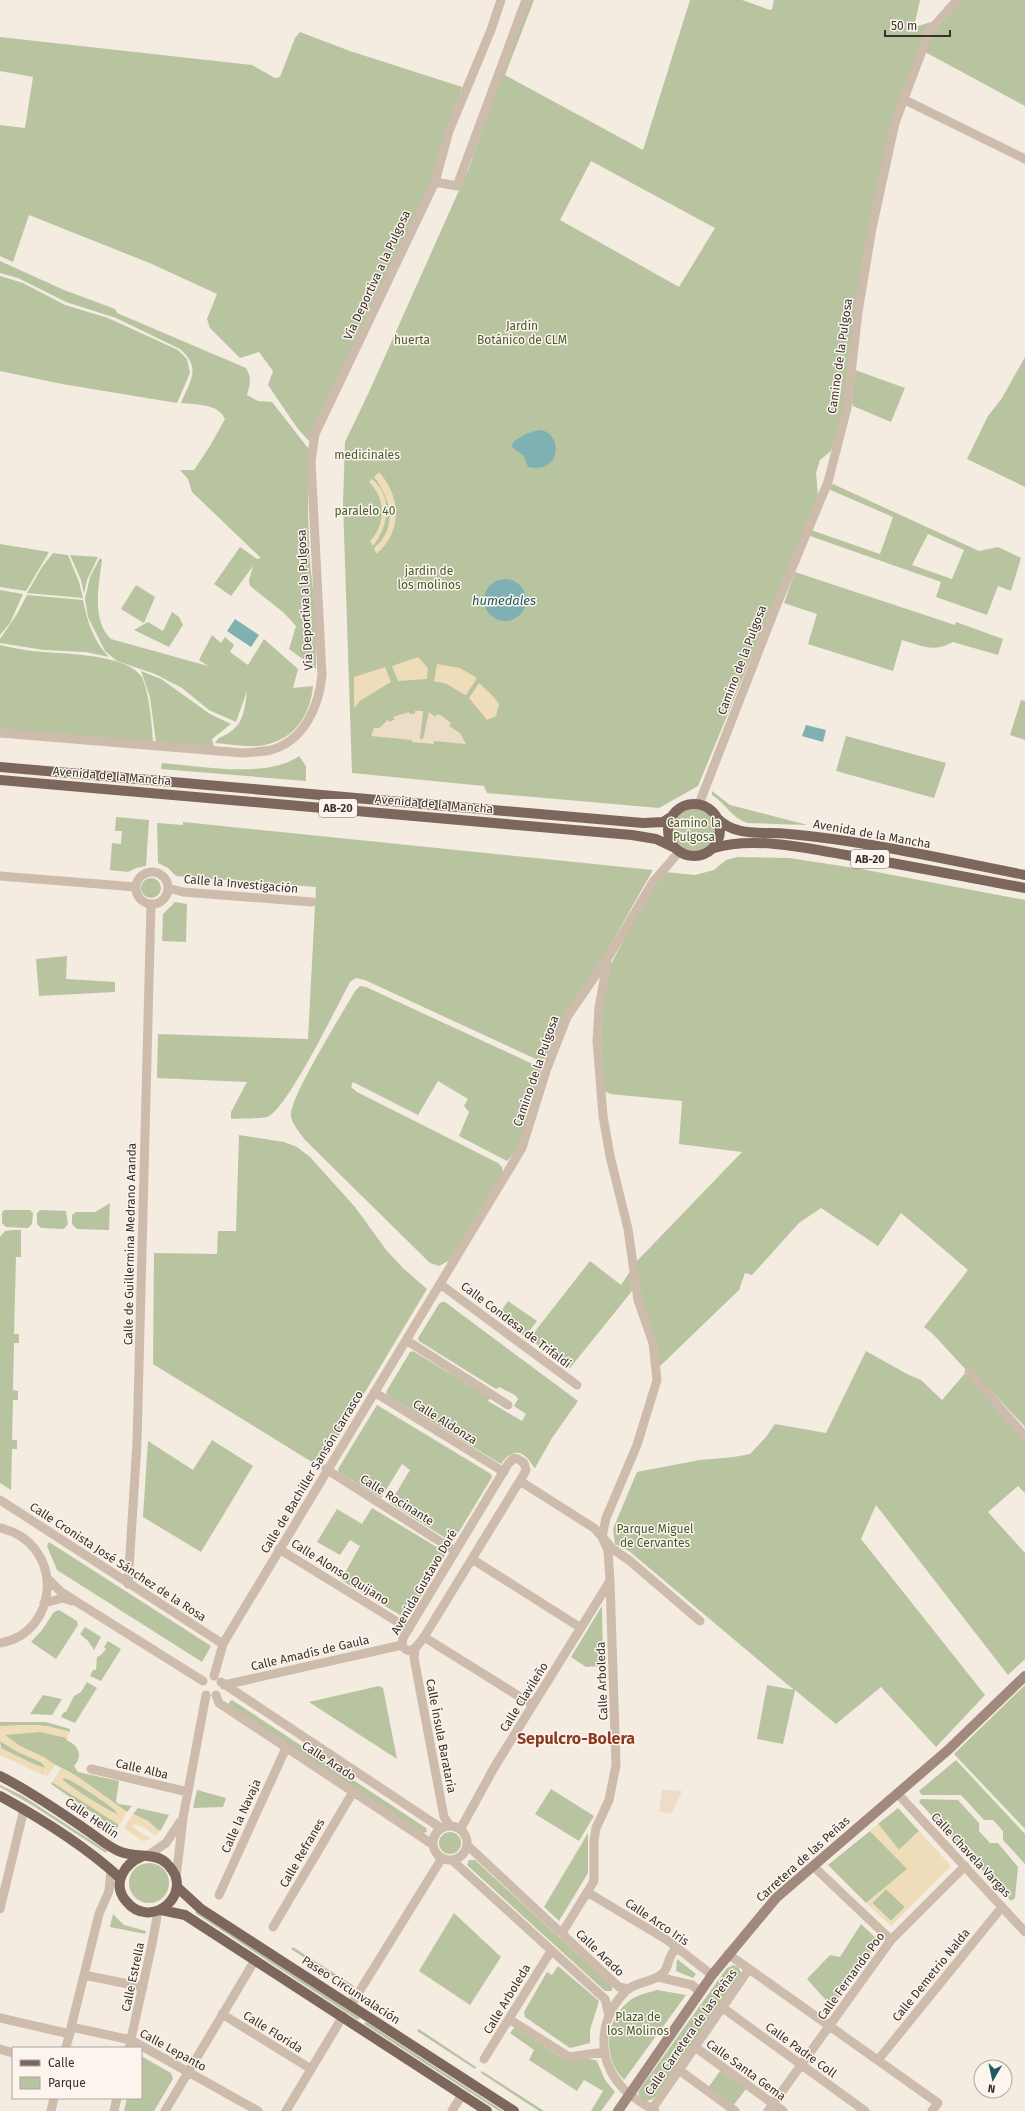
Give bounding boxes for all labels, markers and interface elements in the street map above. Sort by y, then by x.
scale bar [885,12,950,38]
text: 50 m [891,19,917,33]
street label: Vía Deportiva a la Pulgosa [341,208,413,342]
street label: Camino de la Pulgosa [825,297,855,415]
park label: Jardín Botánico de CLM [477,319,567,347]
park label: huerta [394,333,430,347]
park label: medicinales [334,448,400,462]
park label: paralelo 40 [335,504,396,518]
street label: Vía Deportiva a la Pulgosa [294,529,316,671]
park label: jardin de los molinos [397,564,461,592]
water label: humedales [472,593,536,608]
street label: Camino de la Pulgosa [715,603,769,717]
street label: Avenida de la Mancha [52,764,172,788]
street label: Avenida de la Mancha [374,792,494,816]
road number: AB-20 [319,799,357,817]
park label: Camino la Pulgosa [667,816,721,844]
street label: Avenida de la Mancha [812,817,932,851]
road number: AB-20 [851,850,889,868]
street label: Calle la Investigación [183,872,299,896]
street label: Camino de la Pulgosa [510,1014,562,1128]
street label: Calle de Guillermina Medrano Aranda [121,1143,139,1345]
street label: Calle Condesa de Trifaldi [458,1279,574,1371]
street label: Calle de Bachiller Sansón Carrasco [258,1388,366,1556]
street label: Calle Aldonza [410,1397,480,1447]
street label: Calle Rocinante [358,1472,436,1528]
street label: Calle Cronista José Sánchez de la Rosa [27,1500,209,1624]
park label: Parque Miguel de Cervantes [617,1522,694,1550]
street label: Avenida Gustavo Doré [388,1527,460,1637]
street label: Calle Alonso Quijano [289,1536,391,1608]
street label: Calle Amadís de Gaula [250,1633,370,1673]
street label: Calle Arboleda [594,1641,610,1721]
street label: Calle Clavileño [497,1660,551,1734]
street label: Calle Ínsula Barataria [423,1678,460,1794]
district label: Sepulcro-Bolera [517,1729,635,1748]
street label: Calle Arado [299,1738,359,1784]
street label: Calle Alba [114,1756,170,1782]
street label: Calle la Navaja [218,1777,264,1855]
street label: Calle Hellín [62,1795,122,1841]
street label: Calle Chavela Vargas [928,1810,1014,1900]
street label: Carretera de las Peñas [753,1813,853,1905]
street label: Calle Refranes [277,1816,328,1890]
street label: Calle Arco Iris [623,1896,692,1949]
street label: Calle Demetrio Nalda [889,1926,973,2024]
street label: Calle Arado [573,1927,627,1979]
street label: Calle Fernando Poo [814,1929,888,2023]
street label: Calle Estrella [119,1941,147,2013]
street label: Paseo Circunvalación [299,1953,403,2027]
street label: Calle Arboleda [481,1962,533,2036]
street label: Calle Carretera de las Peñas [642,1966,740,2098]
street label: Calle Florida [241,2008,305,2056]
park label: Plaza de los Molinos [607,2010,669,2038]
street label: Calle Padre Coll [763,2020,840,2081]
street label: Calle Lepanto [137,2026,209,2074]
street label: Calle Santa Gema [704,2037,788,2103]
legend [12,2047,142,2099]
text: Calle [48,2056,75,2070]
north arrow [973,2059,1013,2099]
text: Parque [48,2076,86,2090]
text: N [987,2081,996,2095]

